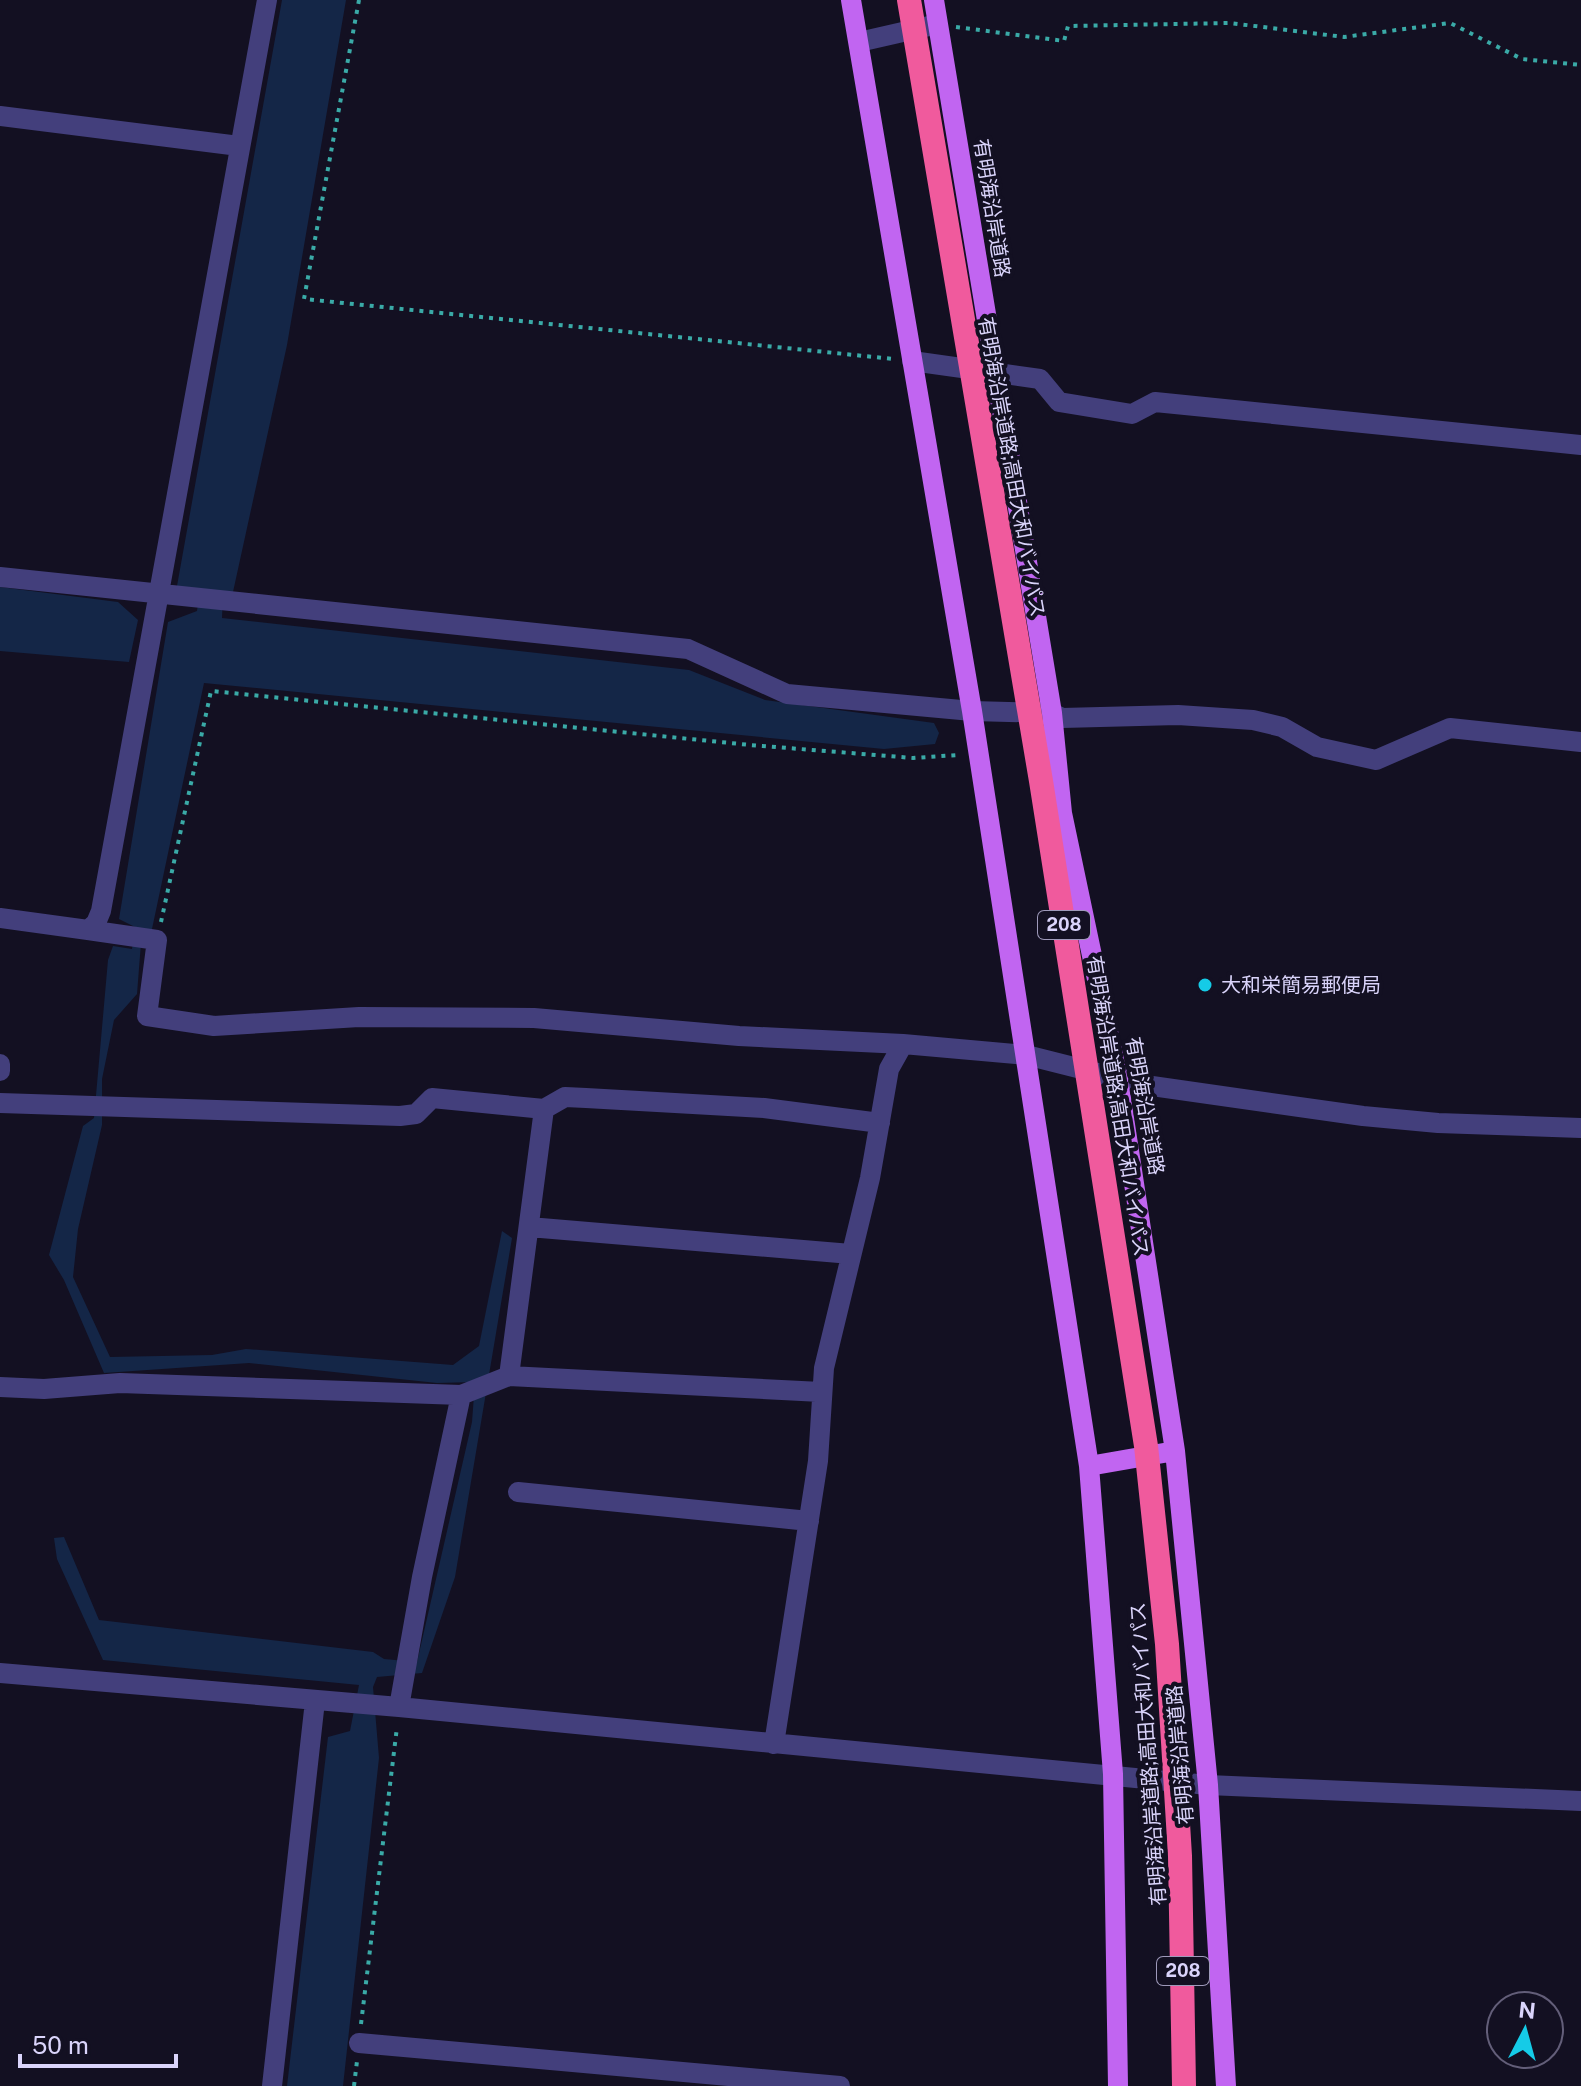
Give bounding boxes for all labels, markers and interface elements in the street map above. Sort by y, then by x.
street label: 有明海沿岸道路 [969,137,1015,279]
street label: 有明海沿岸道路;高田大和バイパス [974,315,1050,619]
road number: 208 [1038,911,1090,939]
street label: 有明海沿岸道路;高田大和バイパス [1082,954,1154,1258]
place label: 大和栄簡易郵便局 [1221,973,1381,997]
marker: 大和栄簡易郵便局 [1196,976,1214,994]
street label: 有明海沿岸道路 [1121,1035,1169,1177]
street label: 有明海沿岸道路;高田大和バイパス [1125,1601,1171,1907]
street label: 有明海沿岸道路 [1162,1684,1198,1826]
road number: 208 [1157,1957,1209,1985]
north arrow [1485,1990,1565,2070]
text: N [1517,1996,1537,2024]
scale bar [20,2018,176,2068]
text: 50 m [32,2031,89,2059]

